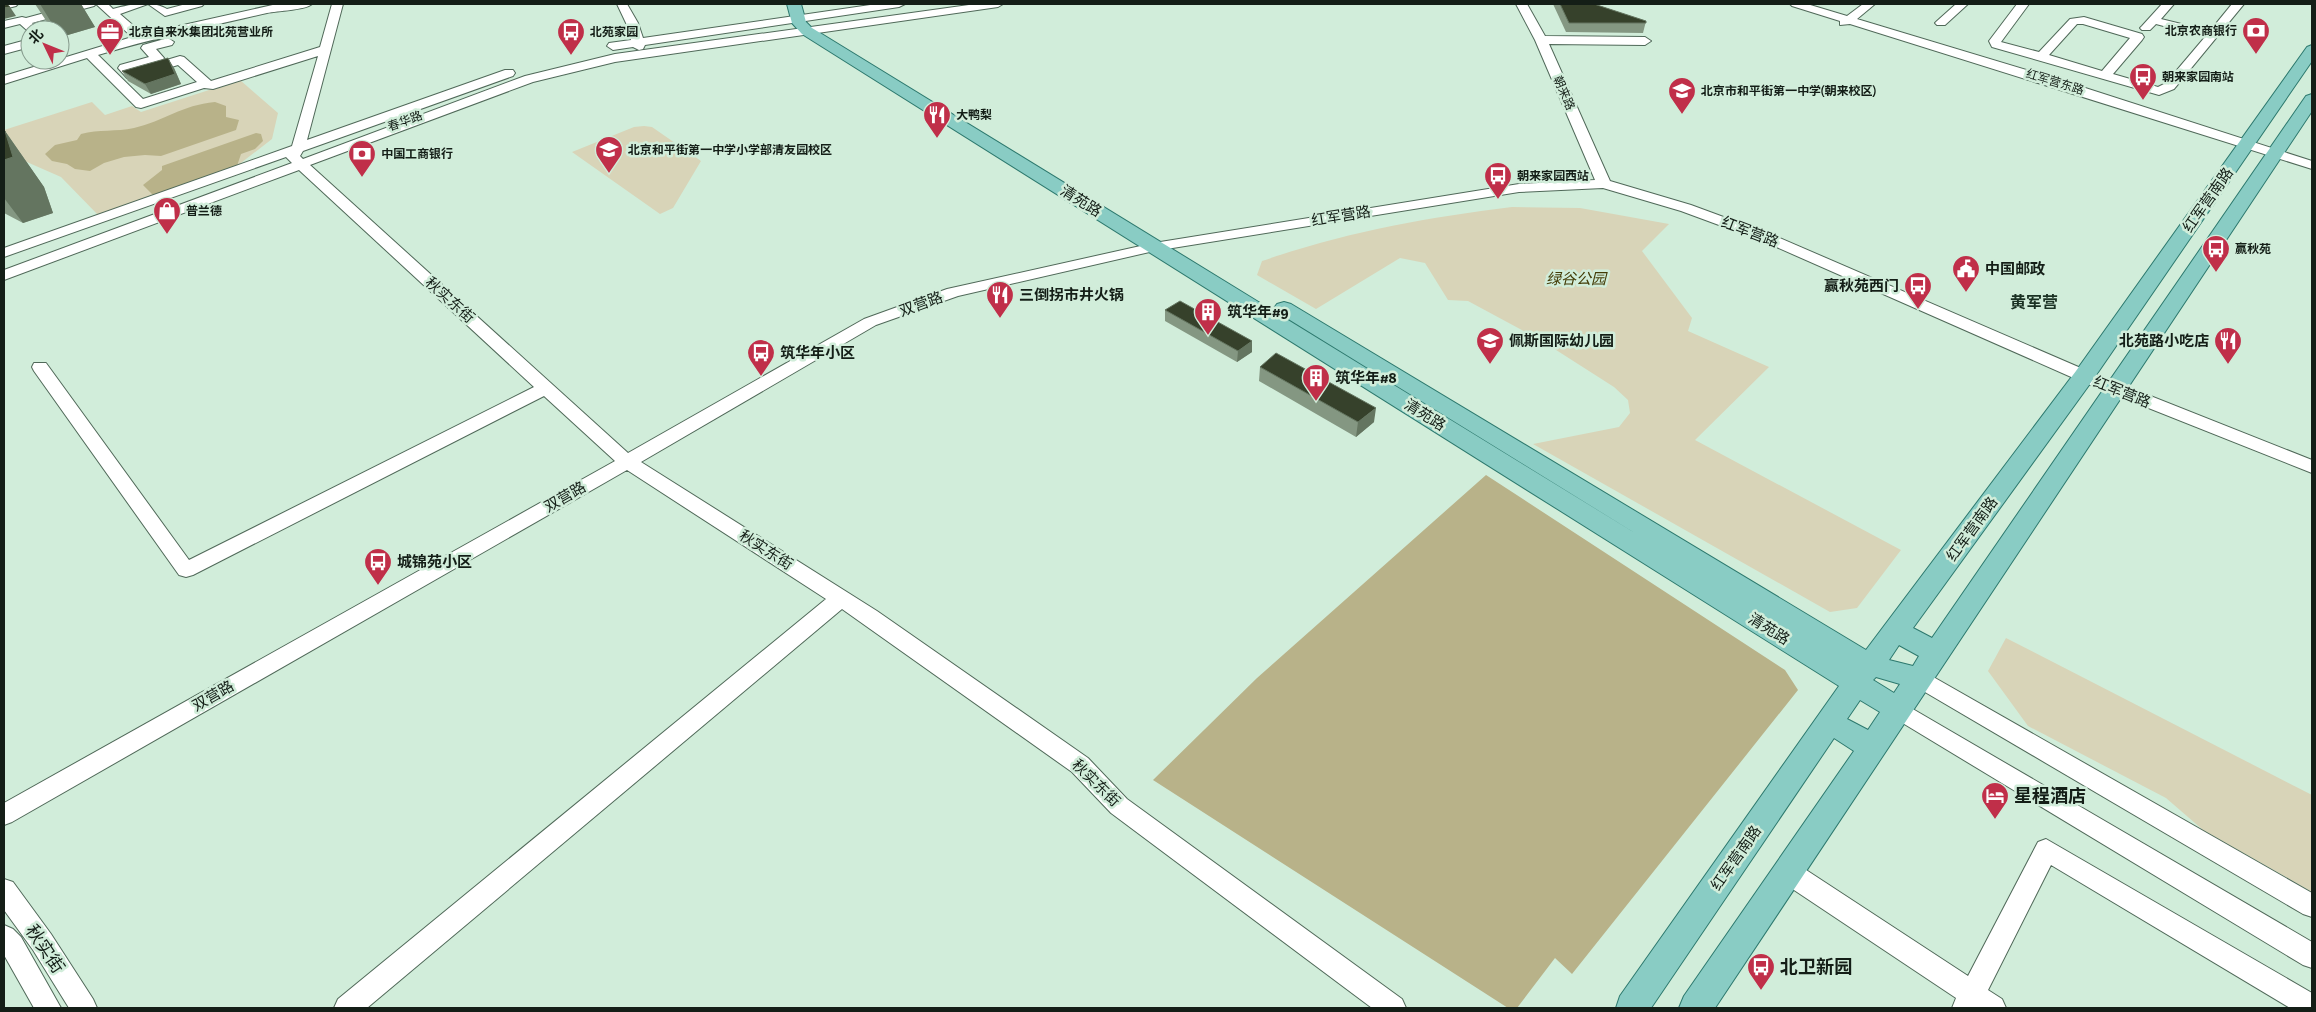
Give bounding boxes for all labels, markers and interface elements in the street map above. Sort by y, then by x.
bank icon: 北京农商银行 [2241,16,2271,55]
office icon: 北京自来水集团北苑营业所 [95,17,125,56]
bus stop icon: 北苑家园 [556,17,586,56]
north arrow [20,20,70,70]
place label: 北京农商银行 [2165,24,2237,38]
place label: 北京自来水集团北苑营业所 [129,25,273,39]
place label: 北苑家园 [590,25,638,39]
text: 北 [25,26,47,47]
bus stop icon: 朝来家园南站 [2128,62,2158,101]
street label: 红军营东路 [2024,67,2086,97]
place label: 朝来家园南站 [2162,70,2234,84]
street label: 朝来路 [1551,74,1577,112]
school or university icon: 北京市和平街第一中学(朝来校区) [1667,76,1697,115]
place label: 北京市和平街第一中学(朝来校区) [1701,84,1876,98]
restaurant icon: 大鸭梨 [922,100,952,139]
street label: 春华路 [386,108,424,134]
place label: 大鸭梨 [956,108,992,122]
school or university icon: 北京和平街第一中学小学部清友园校区 [594,135,624,174]
bank icon: 中国工商银行 [347,139,377,178]
place label: 北京和平街第一中学小学部清友园校区 [628,143,832,157]
place label: 中国工商银行 [381,147,453,161]
bus stop icon: 朝来家园西站 [1483,161,1513,200]
street label: 红军营南路 [2179,164,2237,236]
place label: 朝来家园西站 [1517,169,1589,183]
street label: 清苑路 [1057,181,1105,221]
shop icon: 普兰德 [152,196,182,235]
street label: 红军营路 [1310,202,1372,230]
place label: 普兰德 [186,204,222,218]
street label: 红军营路 [1719,213,1781,251]
bus stop icon: 赢秋苑 [2201,234,2231,273]
place label: 赢秋苑 [2235,242,2271,256]
public building icon: 中国邮政 [1951,254,1981,293]
place label: 中国邮政 [1985,260,2045,278]
park label: 绿谷公园 [1546,270,1608,288]
bus stop icon: 赢秋苑西门 [1903,271,1933,310]
street label: 秋实东街 [422,273,478,327]
place label: 赢秋苑西门 [1824,277,1899,295]
restaurant icon: 三倒拐市井火锅 [985,280,1015,319]
place label: 三倒拐市井火锅 [1019,286,1124,304]
street label: 双营路 [897,288,945,320]
district label: 黄军营 [2010,293,2058,312]
building icon: 筑华年#9 [1193,297,1223,336]
place label: 筑华年#9 [1227,303,1289,321]
school or university icon: 佩斯国际幼儿园 [1475,326,1505,365]
restaurant icon: 北苑路小吃店 [2213,326,2243,365]
place label: 佩斯国际幼儿园 [1509,332,1614,350]
place label: 北苑路小吃店 [2119,332,2209,350]
bus stop icon: 筑华年小区 [746,338,776,377]
place label: 筑华年小区 [780,344,855,362]
building icon: 筑华年#8 [1301,363,1331,402]
place label: 筑华年#8 [1335,369,1397,387]
street label: 红军营路 [2091,372,2153,412]
street label: 清苑路 [1401,395,1449,435]
street label: 双营路 [541,478,589,516]
street label: 红军营南路 [1943,493,2001,565]
street label: 秋实东街 [736,526,796,574]
bus stop icon: 城锦苑小区 [363,547,393,586]
place label: 城锦苑小区 [397,553,472,571]
street label: 清苑路 [1745,609,1793,649]
street label: 双营路 [189,677,237,715]
street label: 秋实东街 [1068,756,1124,810]
hotel icon: 星程酒店 [1980,781,2010,820]
place label: 星程酒店 [2014,785,2086,807]
street label: 红军营南路 [1707,822,1765,894]
street label: 秋实街 [21,920,69,978]
bus stop icon: 北卫新园 [1746,952,1776,991]
place label: 北卫新园 [1780,956,1852,978]

